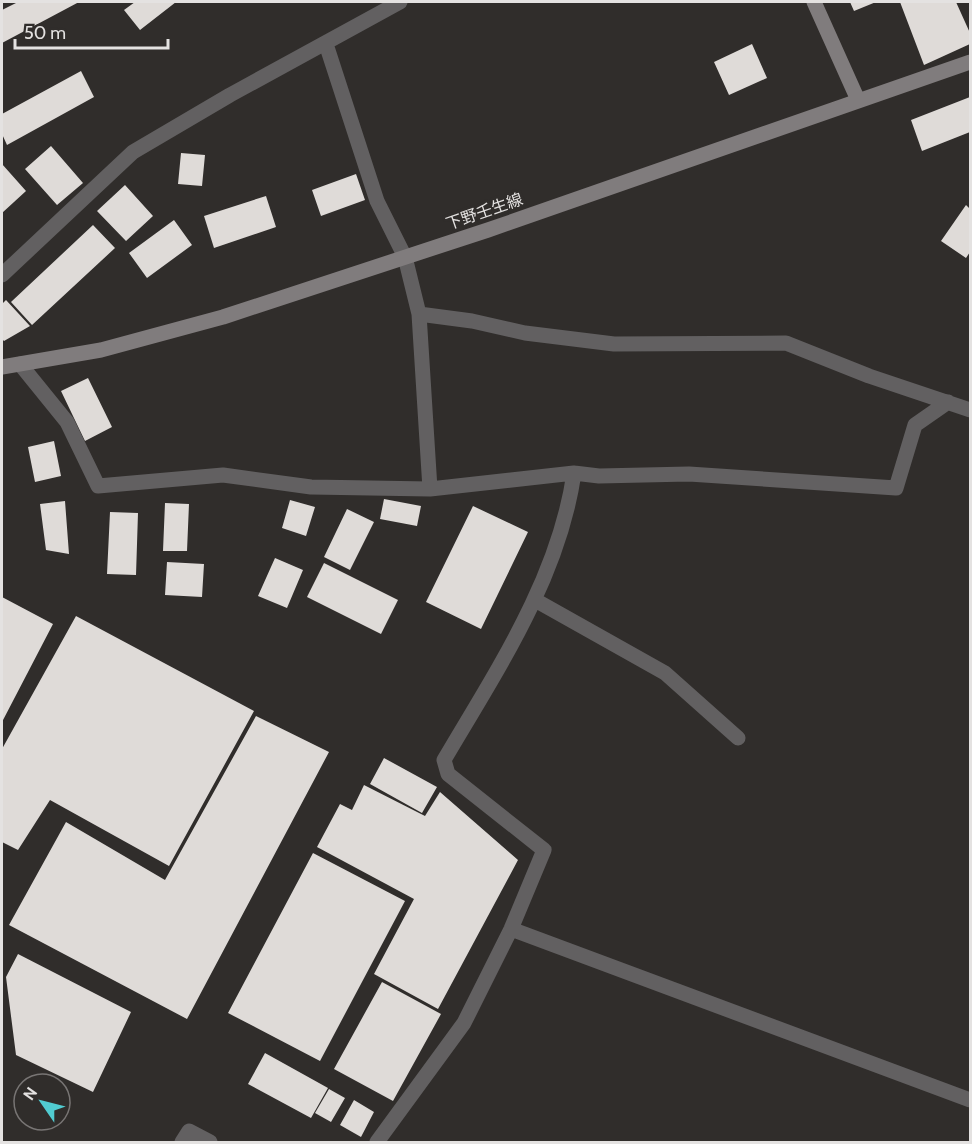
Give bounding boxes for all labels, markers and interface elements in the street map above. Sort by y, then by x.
scale bar [15,12,168,50]
text: 50 m [24,22,66,44]
street label: 下野壬生線 [443,189,525,233]
north arrow [12,1072,72,1132]
text: N [19,1084,41,1104]

